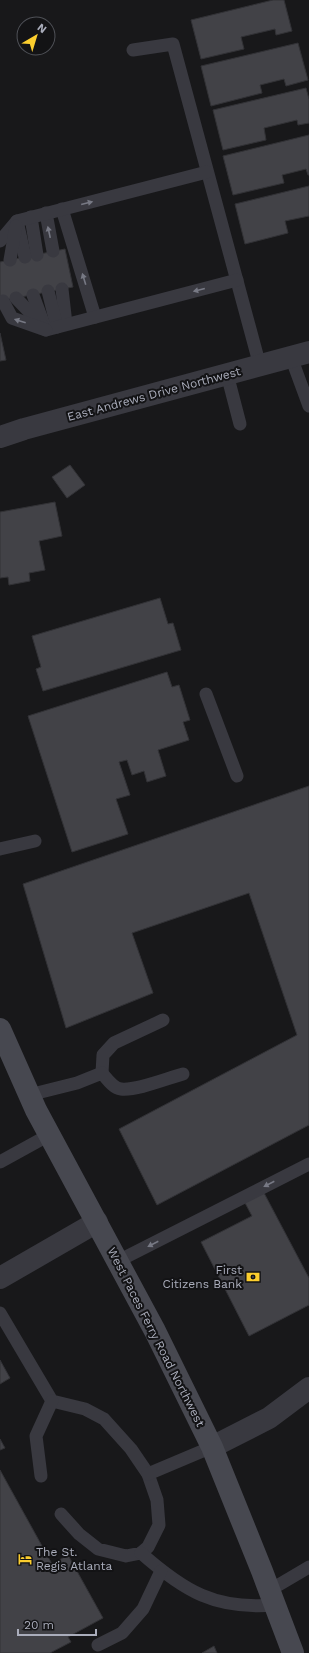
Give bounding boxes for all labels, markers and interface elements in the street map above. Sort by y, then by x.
north arrow [16,16,56,56]
text: N [35,21,49,36]
one-way arrow [81,199,93,205]
one-way arrow [46,226,52,239]
one-way arrow [81,273,87,285]
one-way arrow [193,287,205,293]
one-way arrow [13,318,25,324]
street label: East Andrews Drive Northwest [66,364,242,424]
one-way arrow [263,1181,274,1188]
one-way arrow [147,1240,159,1247]
street label: West Paces Ferry Road Northwest [105,1245,207,1429]
place label: First Citizens Bank [162,1263,242,1291]
bank icon: First Citizens Bank [245,1269,261,1285]
place label: The St. Regis Atlanta [36,1545,113,1573]
hotel icon: The St. Regis Atlanta [17,1551,33,1567]
scale bar [18,1611,96,1637]
text: 20 m [24,1618,54,1632]

